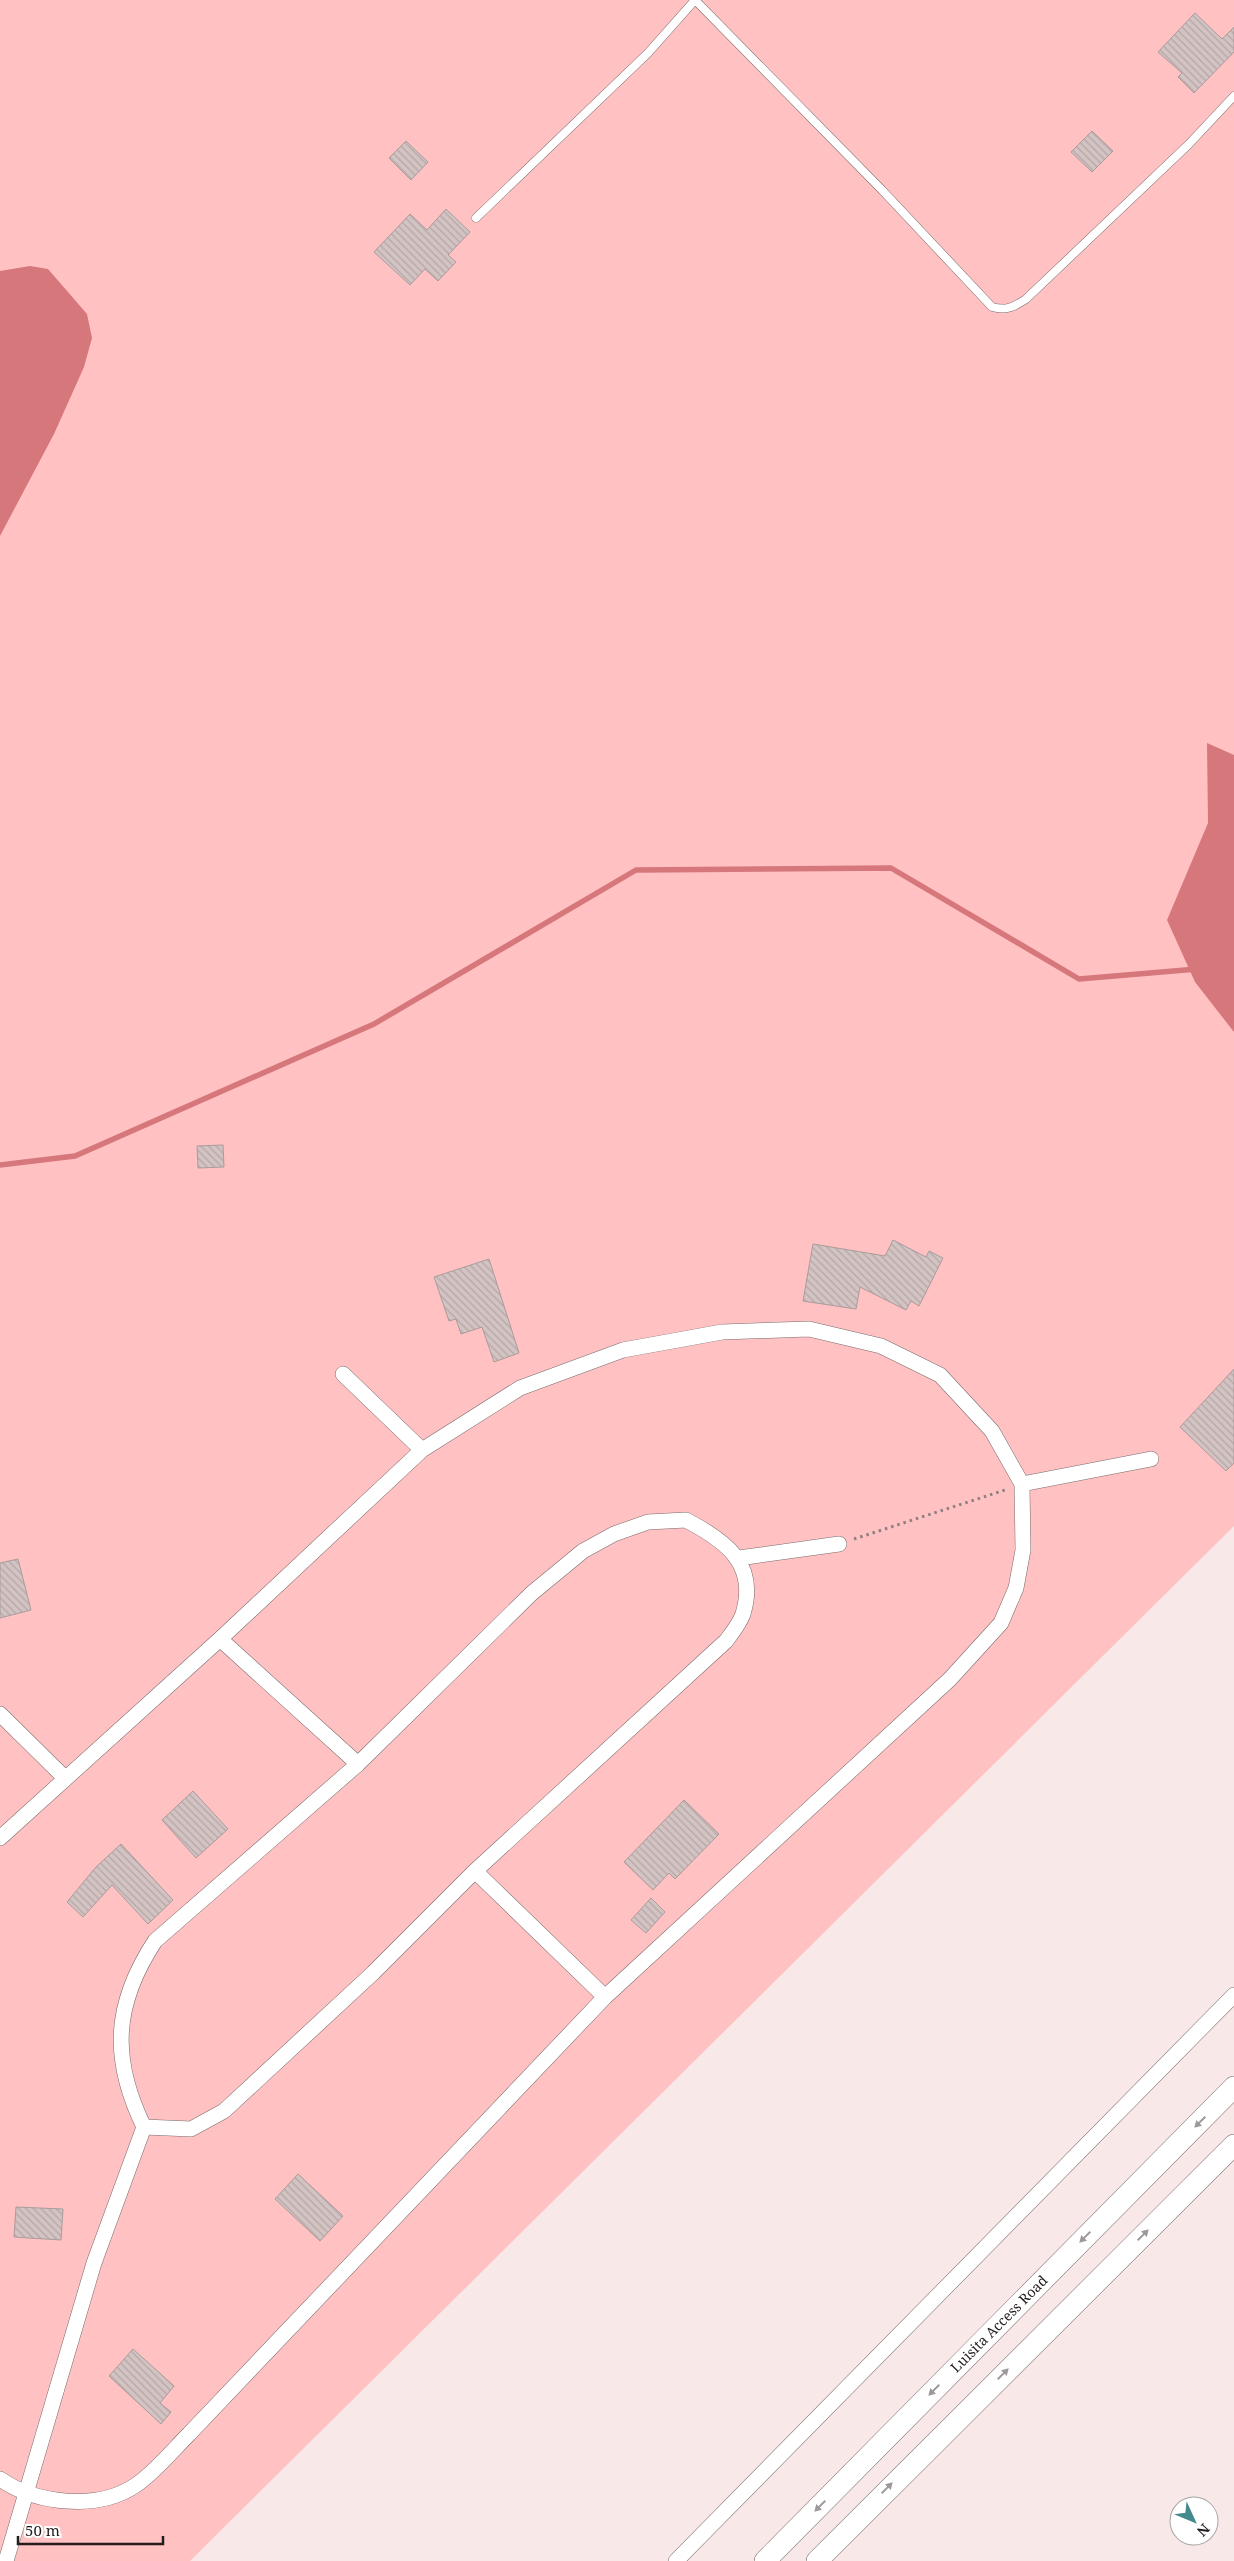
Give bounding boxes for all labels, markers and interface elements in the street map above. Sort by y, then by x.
one-way arrow [1194,2116,1206,2128]
one-way arrow [1137,2229,1149,2241]
one-way arrow [1079,2231,1091,2243]
street label: Luisita Access Road [946,2271,1052,2376]
one-way arrow [997,2368,1009,2380]
one-way arrow [928,2384,940,2396]
one-way arrow [881,2483,893,2495]
north arrow [1169,2496,1219,2546]
one-way arrow [814,2499,826,2511]
scale bar [18,2514,162,2546]
text: 50 m [25,2520,60,2540]
text: N [1193,2520,1214,2541]

